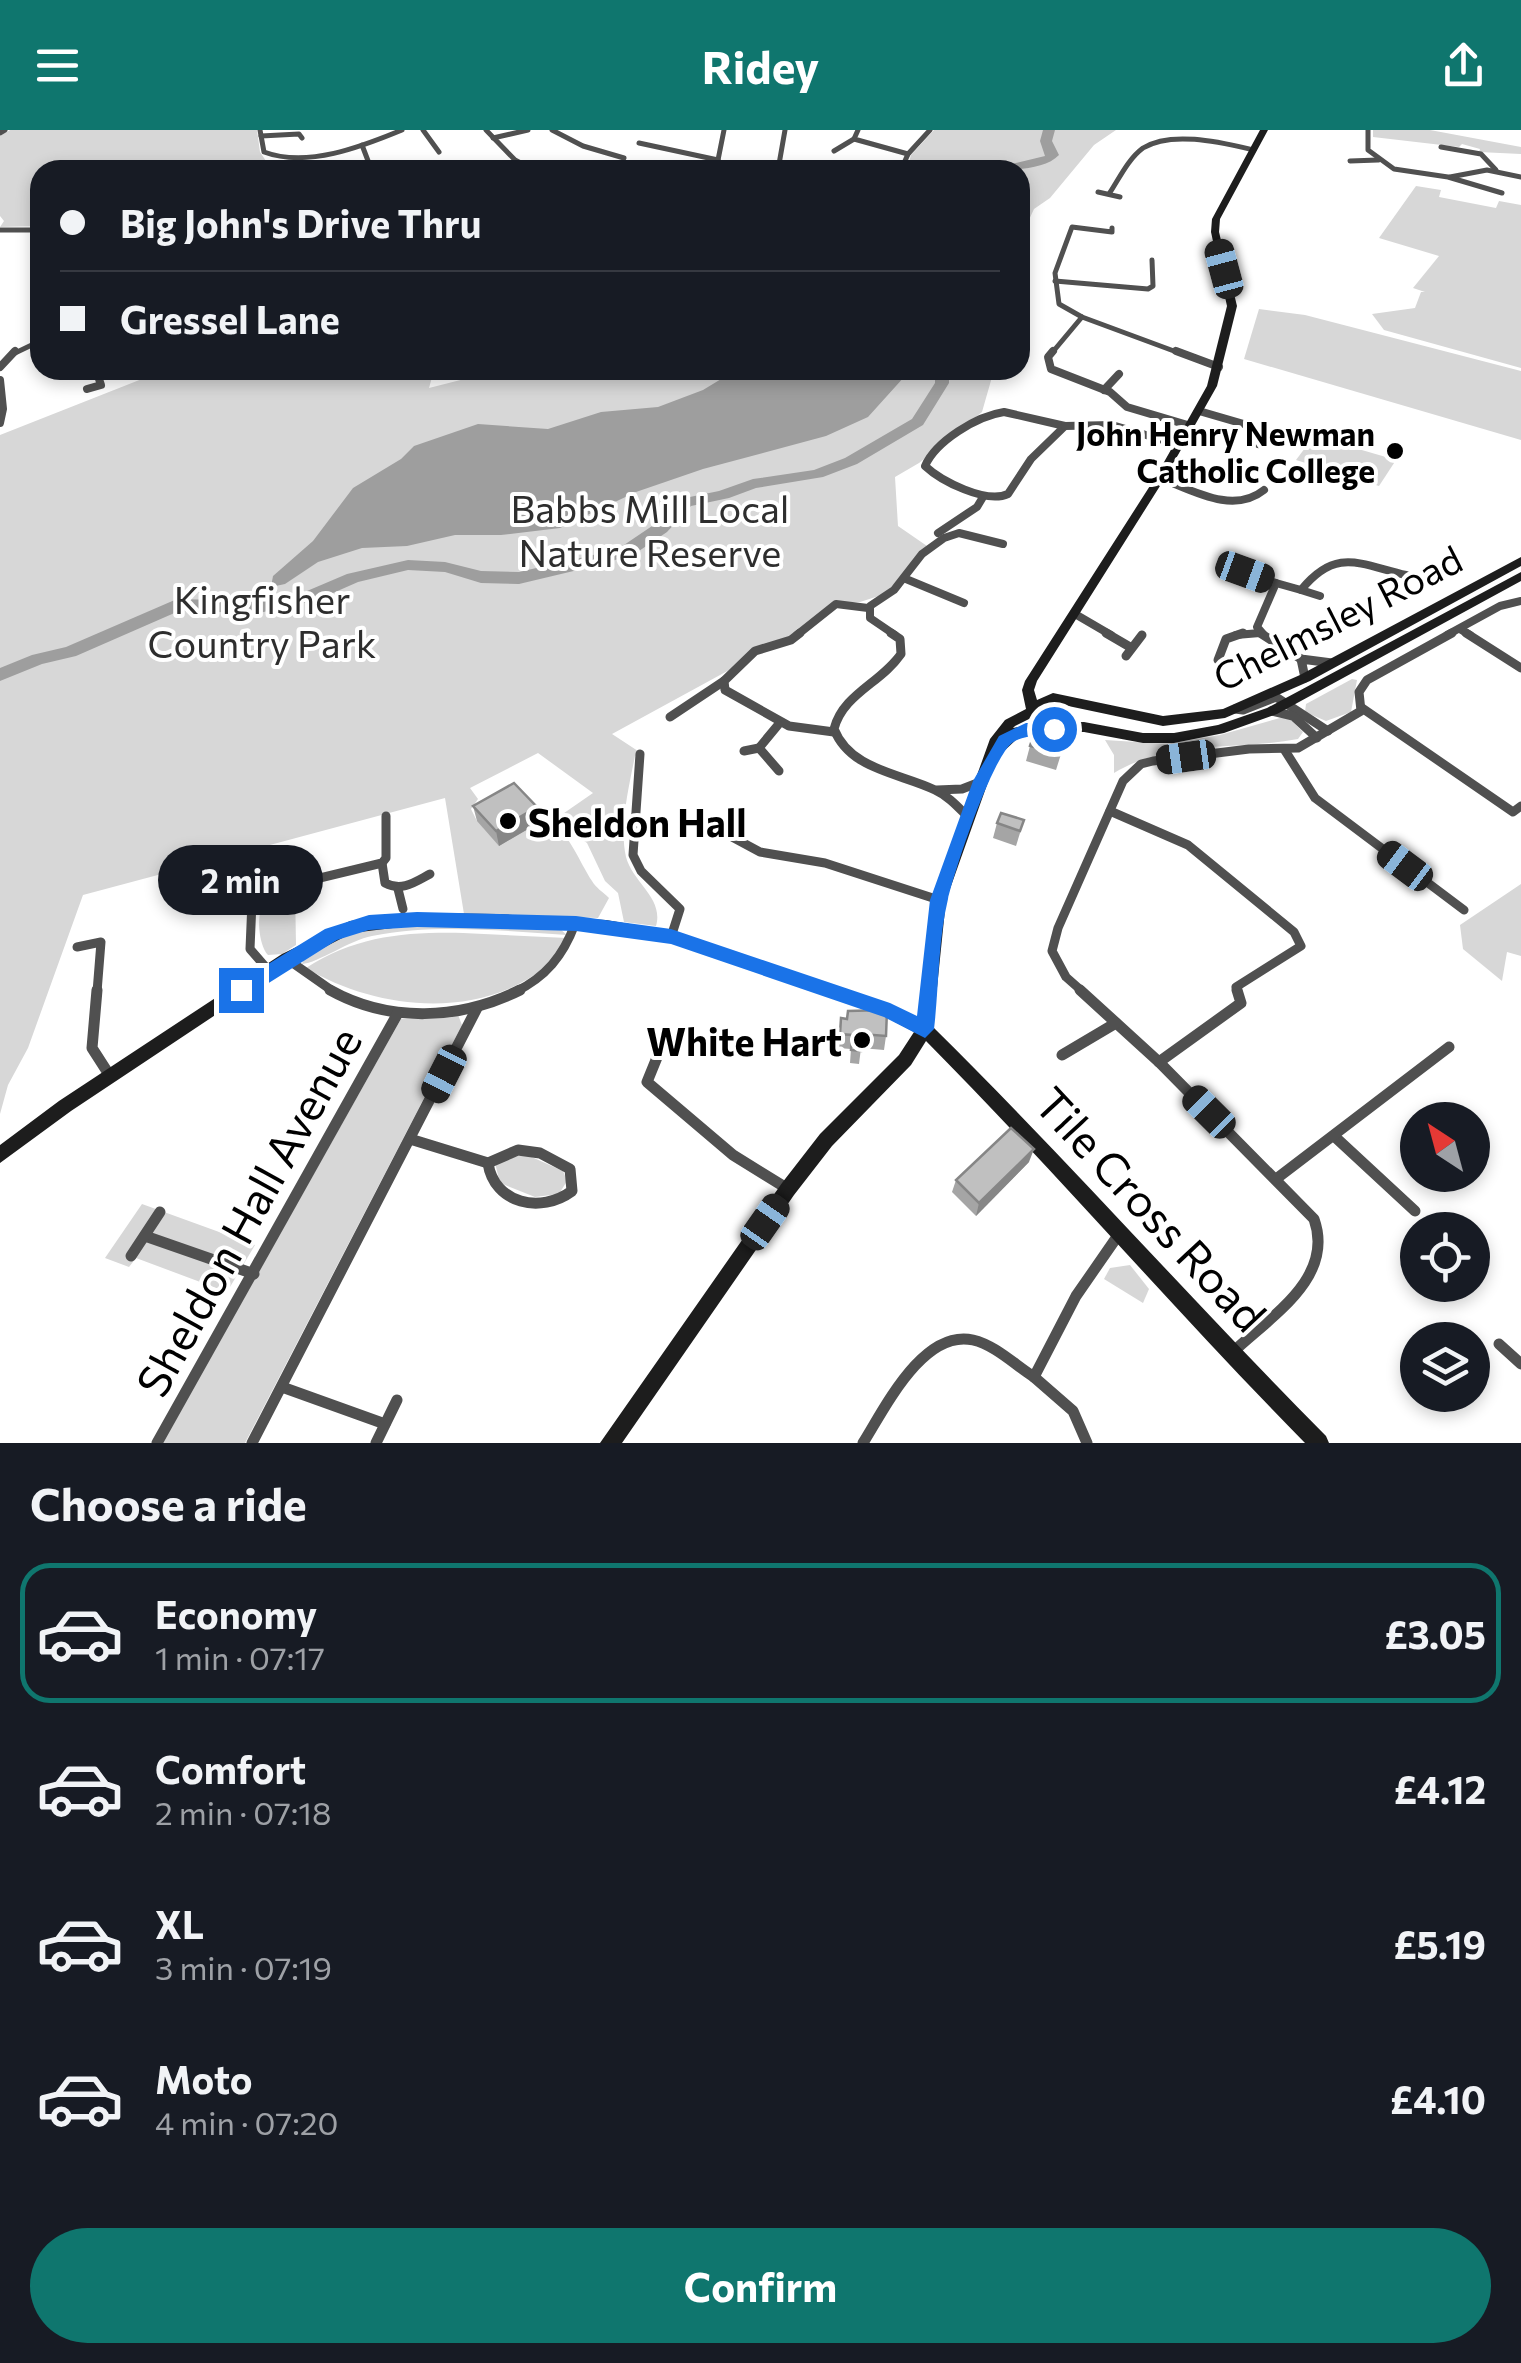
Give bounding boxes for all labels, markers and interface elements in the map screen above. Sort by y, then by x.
icon: menu [30,38,85,93]
text: Ridey [702,38,819,93]
icon: share [1436,38,1491,93]
text: Big John's Drive Thru [120,199,481,246]
car [1202,236,1246,302]
text: Gressel Lane [120,295,340,342]
place label: John Henry Newman Catholic College [1076,413,1375,490]
marker: John Henry Newman Catholic College [1384,440,1406,462]
park label: Babbs Mill Local Nature Reserve [510,484,790,575]
street label: Chelmsley Road [1205,534,1469,700]
car [1212,548,1278,596]
park label: Kingfisher Country Park [148,575,376,666]
route start [1032,707,1077,752]
car [1154,738,1218,776]
place label: Sheldon Hall [528,798,747,845]
marker: Sheldon Hall [497,810,519,832]
car [1372,836,1438,896]
callout: 2 min [158,845,324,915]
text: 2 min [201,860,280,900]
route end [219,968,264,1013]
street label: Sheldon Hall Avenue [123,1017,371,1405]
place label: White Hart [646,1017,842,1064]
marker: White Hart [851,1029,873,1051]
car [417,1040,471,1108]
street label: Tile Cross Road [1025,1075,1279,1341]
car [1177,1080,1241,1144]
north arrow [1400,1102,1490,1192]
map controls [1400,1102,1490,1412]
car [736,1189,794,1255]
button: locate [1400,1212,1490,1302]
button: layers [1400,1322,1490,1412]
text: Choose a ride [30,1475,307,1530]
icon: car [35,1588,125,1678]
text: Economy [155,1590,317,1637]
text: £3.05 [1384,1610,1486,1657]
text: 1 min · 07:17 [155,1637,325,1677]
icon: car [35,1743,125,1833]
text: Comfort [155,1745,306,1792]
text: £4.12 [1394,1765,1486,1812]
text: 2 min · 07:18 [155,1792,331,1832]
icon: car [35,1898,125,1988]
text: XL [155,1900,204,1947]
text: £5.19 [1393,1920,1486,1967]
text: 3 min · 07:19 [155,1947,332,1987]
icon: car [35,2053,125,2143]
text: Moto [155,2055,253,2102]
text: £4.10 [1390,2075,1486,2122]
text: 4 min · 07:20 [155,2102,338,2142]
button: Confirm [30,2228,1491,2343]

